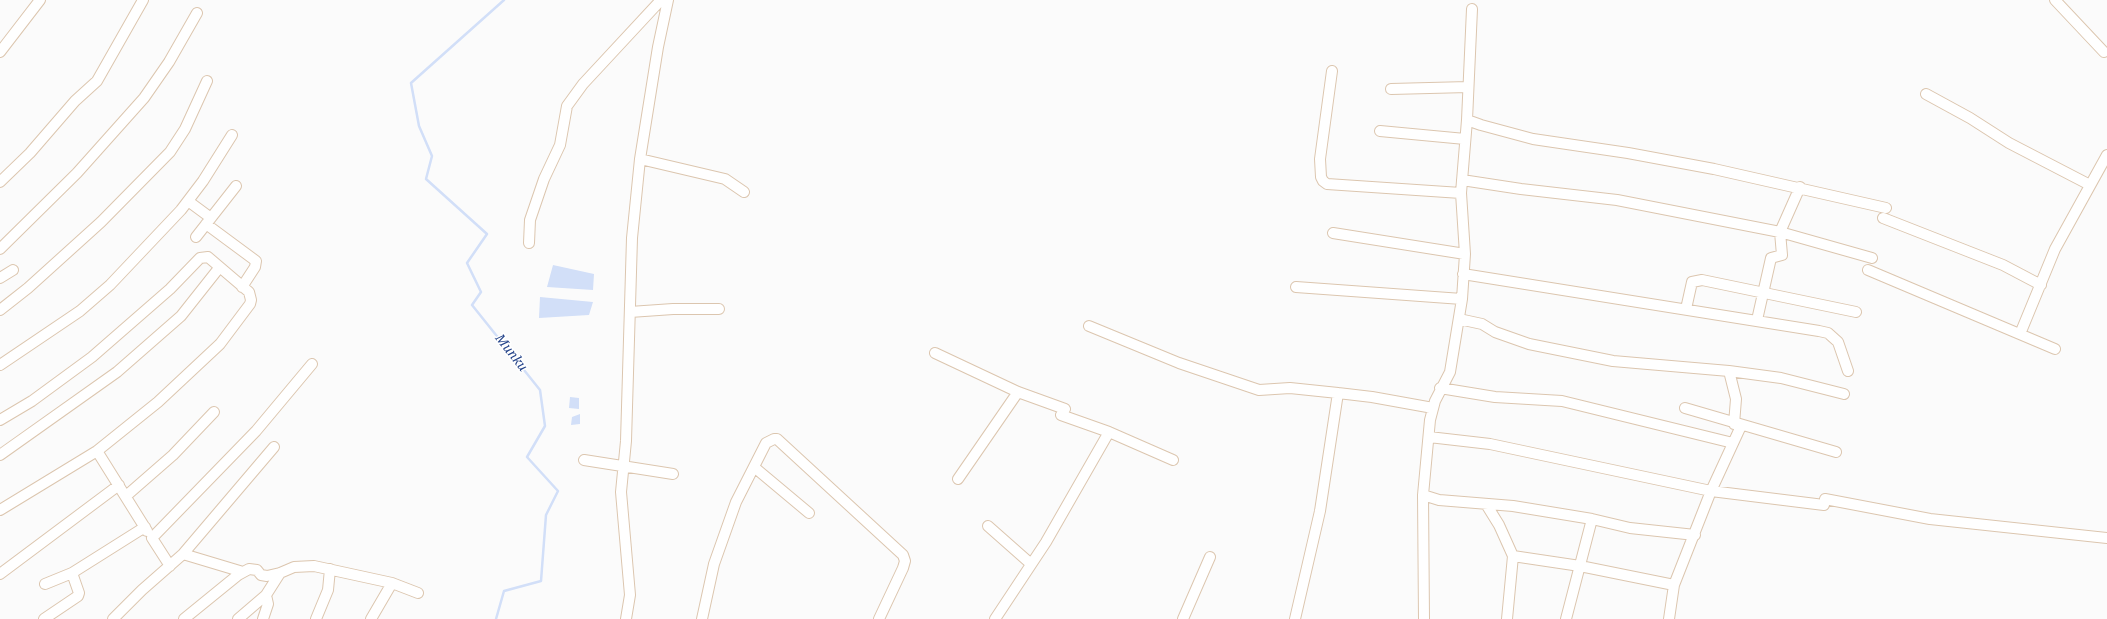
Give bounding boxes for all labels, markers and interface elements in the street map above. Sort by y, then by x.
water label: Munku [492,331,530,375]

